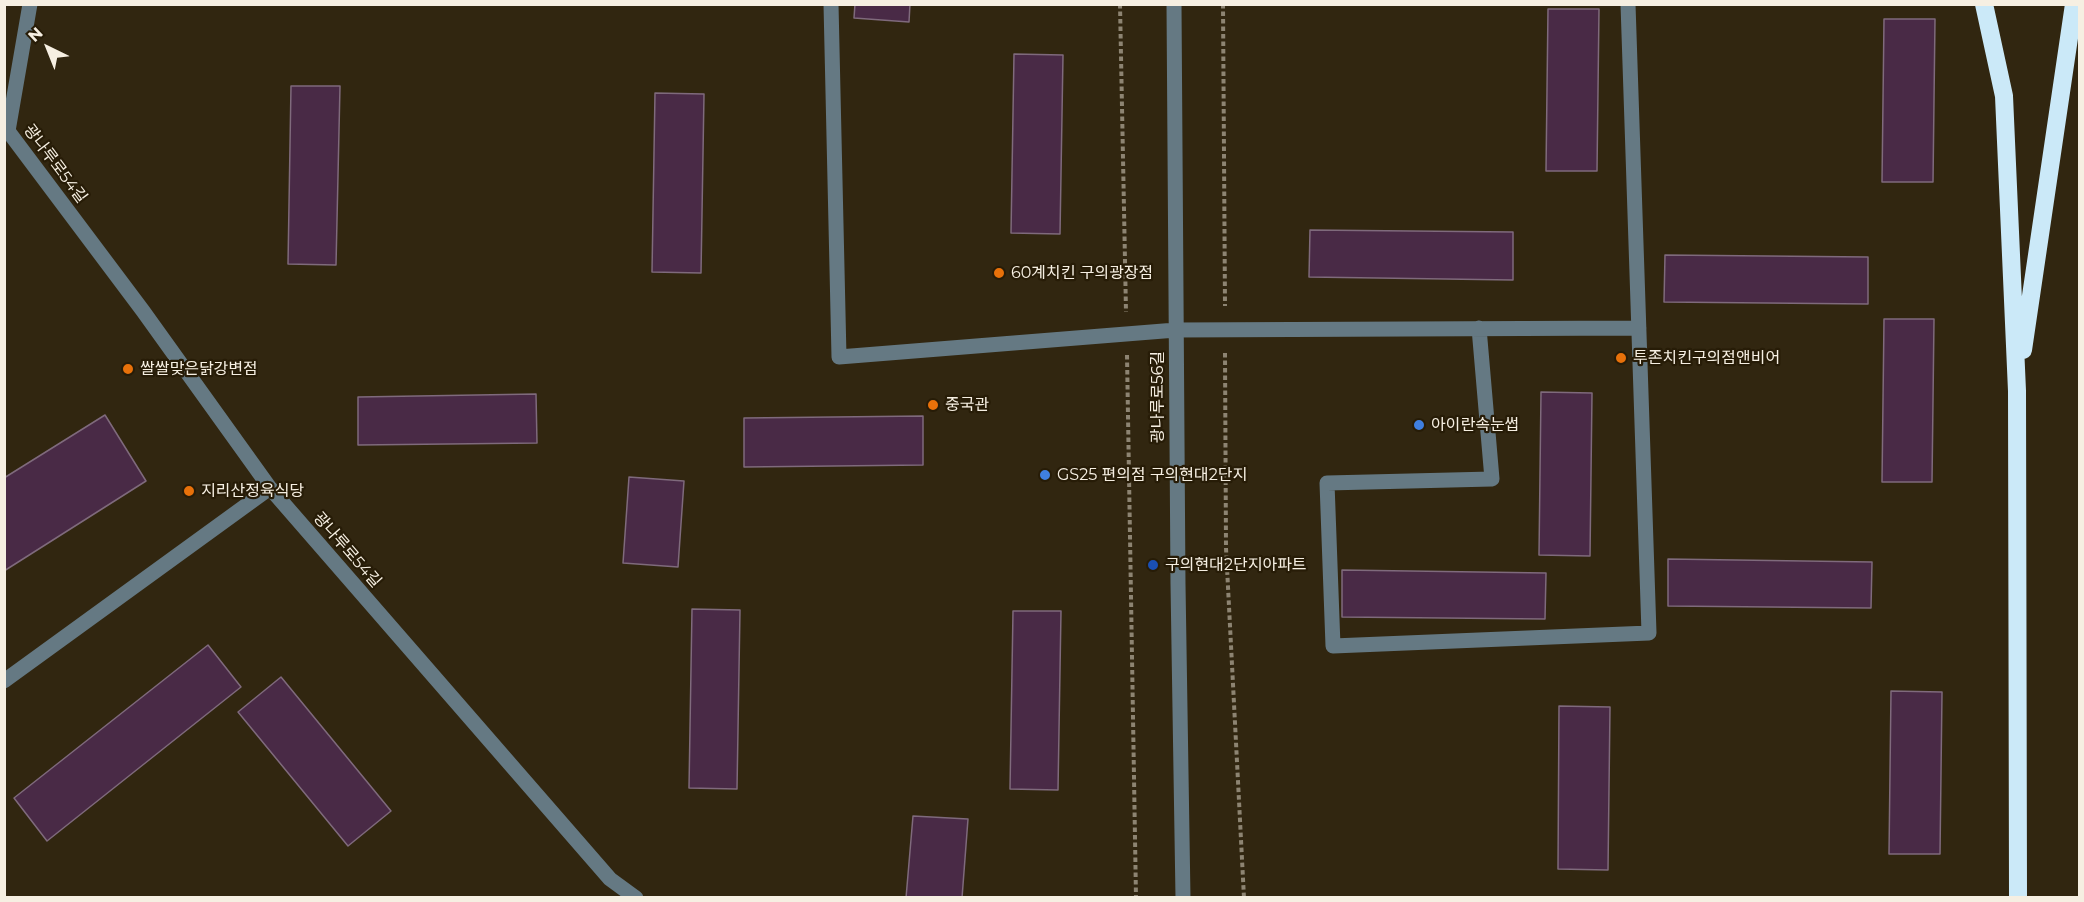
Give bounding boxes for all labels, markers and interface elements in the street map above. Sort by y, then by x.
north arrow [18,18,78,78]
text: N [24,23,47,46]
street label: 광나루로54길 [19,121,91,207]
place label: 60계치킨 구의광장점 [1011,263,1153,283]
marker: 60계치킨 구의광장점 [992,266,1006,280]
place label: 투존치킨구의점앤비어 [1633,348,1780,368]
street label: 광나루로56길 [1148,351,1168,443]
marker: 투존치킨구의점앤비어 [1614,351,1628,365]
place label: 쌀쌀맞은닭강변점 [140,359,258,379]
marker: 쌀쌀맞은닭강변점 [121,362,135,376]
place label: 중국관 [945,395,989,415]
marker: 중국관 [926,398,940,412]
place label: 아이란속눈썹 [1431,415,1519,435]
marker: 아이란속눈썹 [1412,418,1426,432]
place label: GS25 편의점 구의현대2단지 [1057,465,1247,485]
marker: GS25 편의점 구의현대2단지 [1038,468,1052,482]
place label: 지리산정육식당 [201,481,304,501]
marker: 지리산정육식당 [182,484,196,498]
street label: 광나루로54길 [309,509,385,591]
place label: 구의현대2단지아파트 [1165,555,1307,575]
marker: 구의현대2단지아파트 [1146,558,1160,572]

